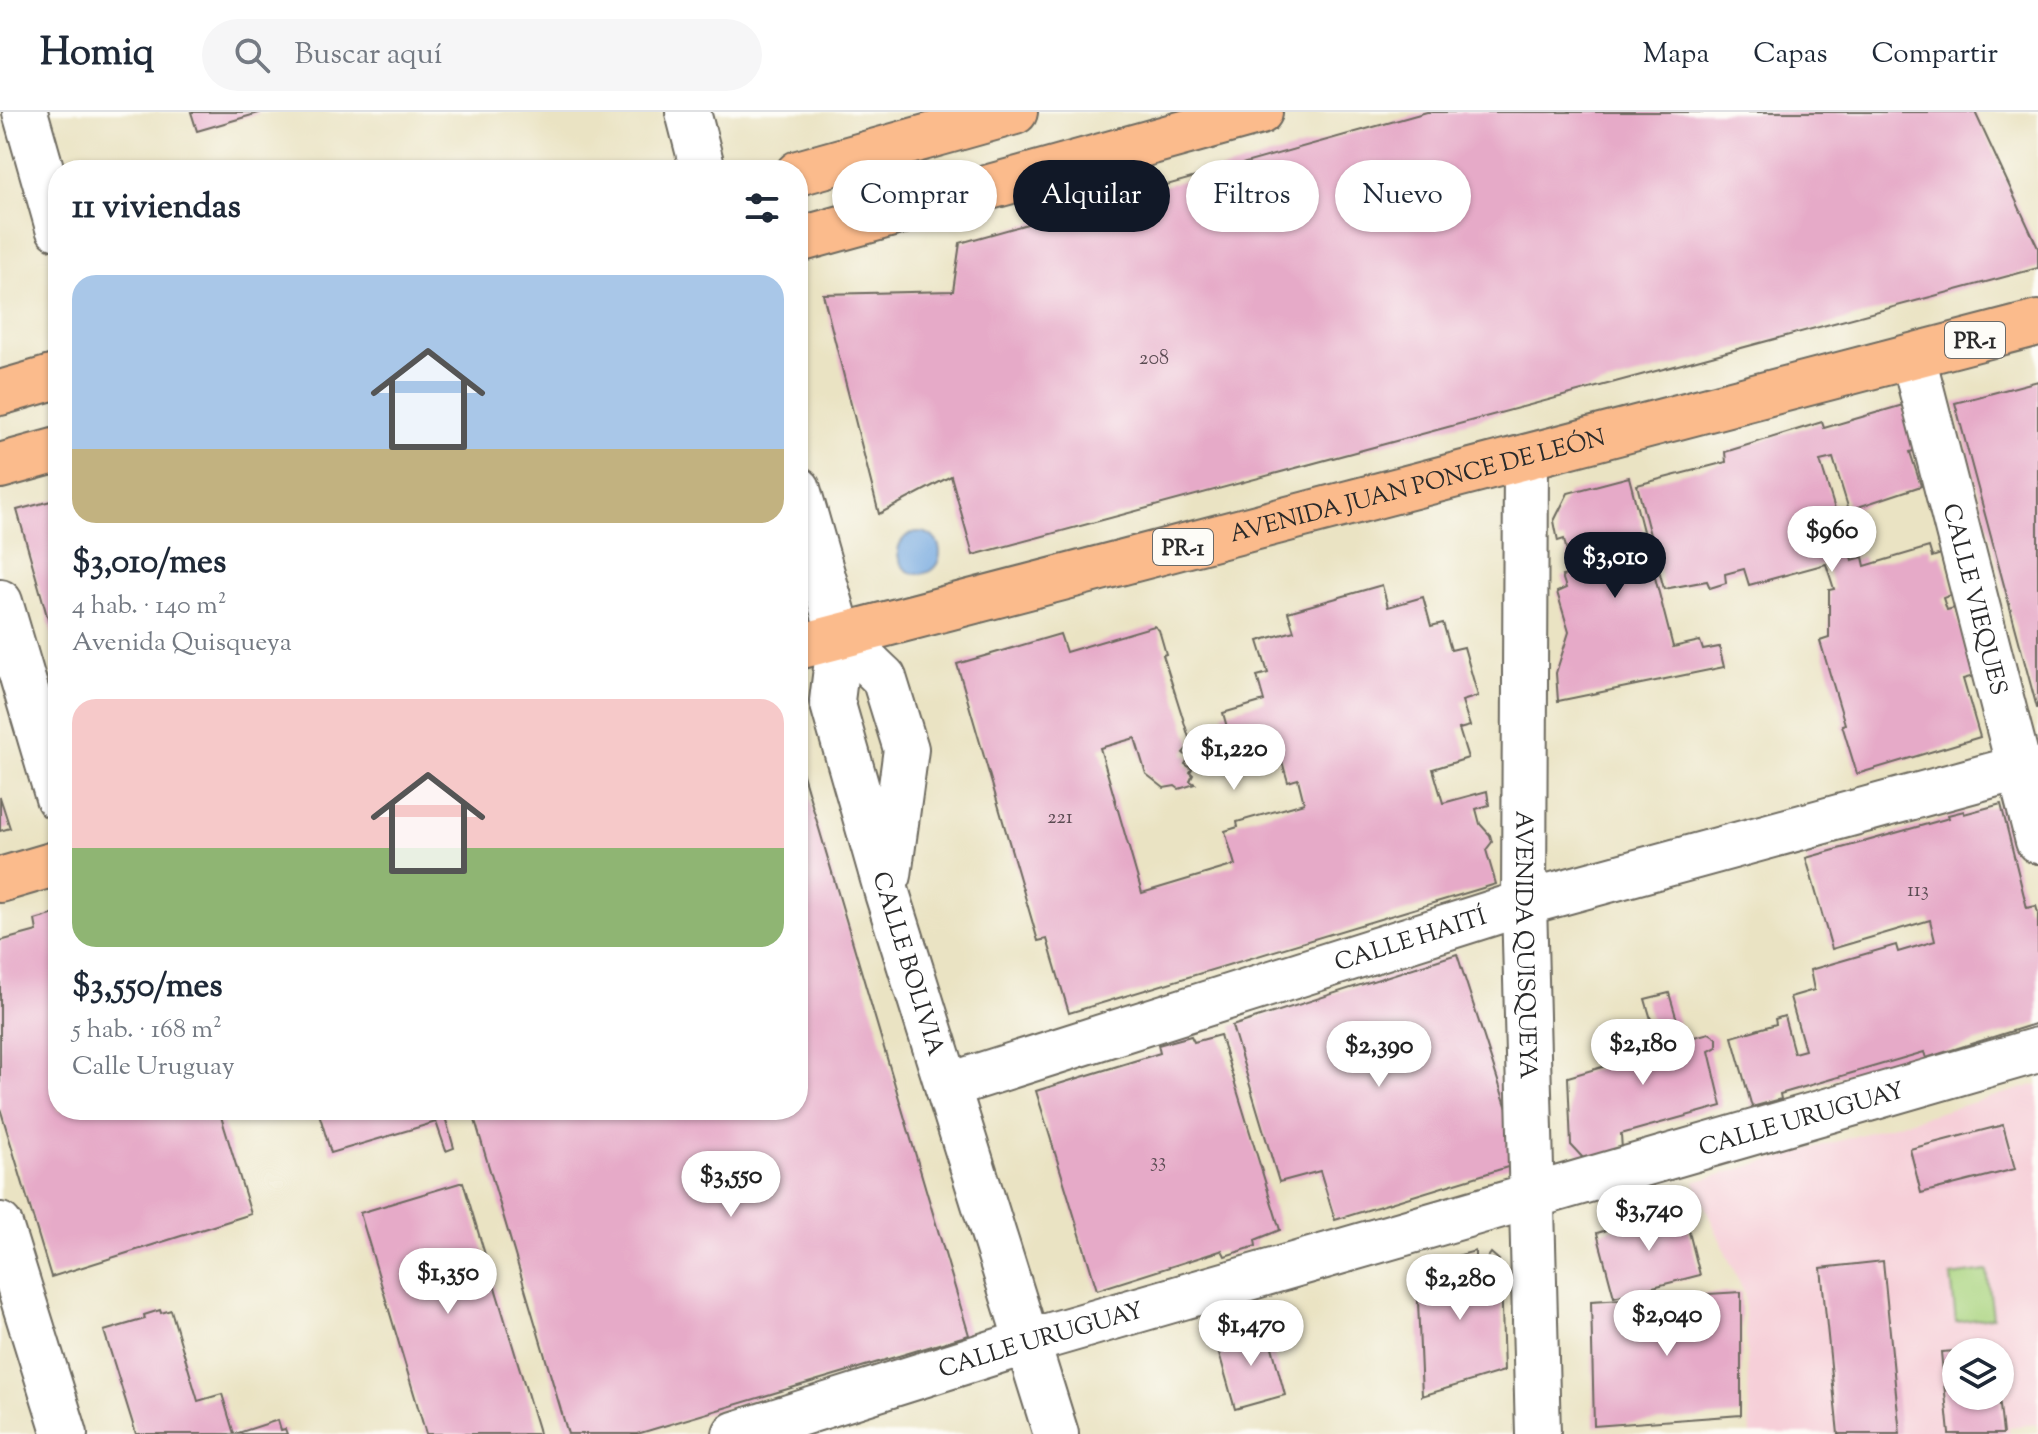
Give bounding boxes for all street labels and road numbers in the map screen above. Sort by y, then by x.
road number: PR-1 [1945,322,2005,358]
street label: AVENIDA JUAN PONCE DE LEÓN [1226,422,1609,553]
street label: CALLE VIEQUES [1933,500,2015,699]
road number: PR-1 [1153,529,1213,565]
street label: AVENIDA QUISQUEYA [1505,811,1544,1080]
street label: CALLE BOLIVIA [863,868,952,1061]
street label: CALLE HAITÍ [1331,901,1491,981]
street label: CALLE URUGUAY [1695,1075,1908,1166]
street label: CALLE URUGUAY [934,1294,1148,1388]

